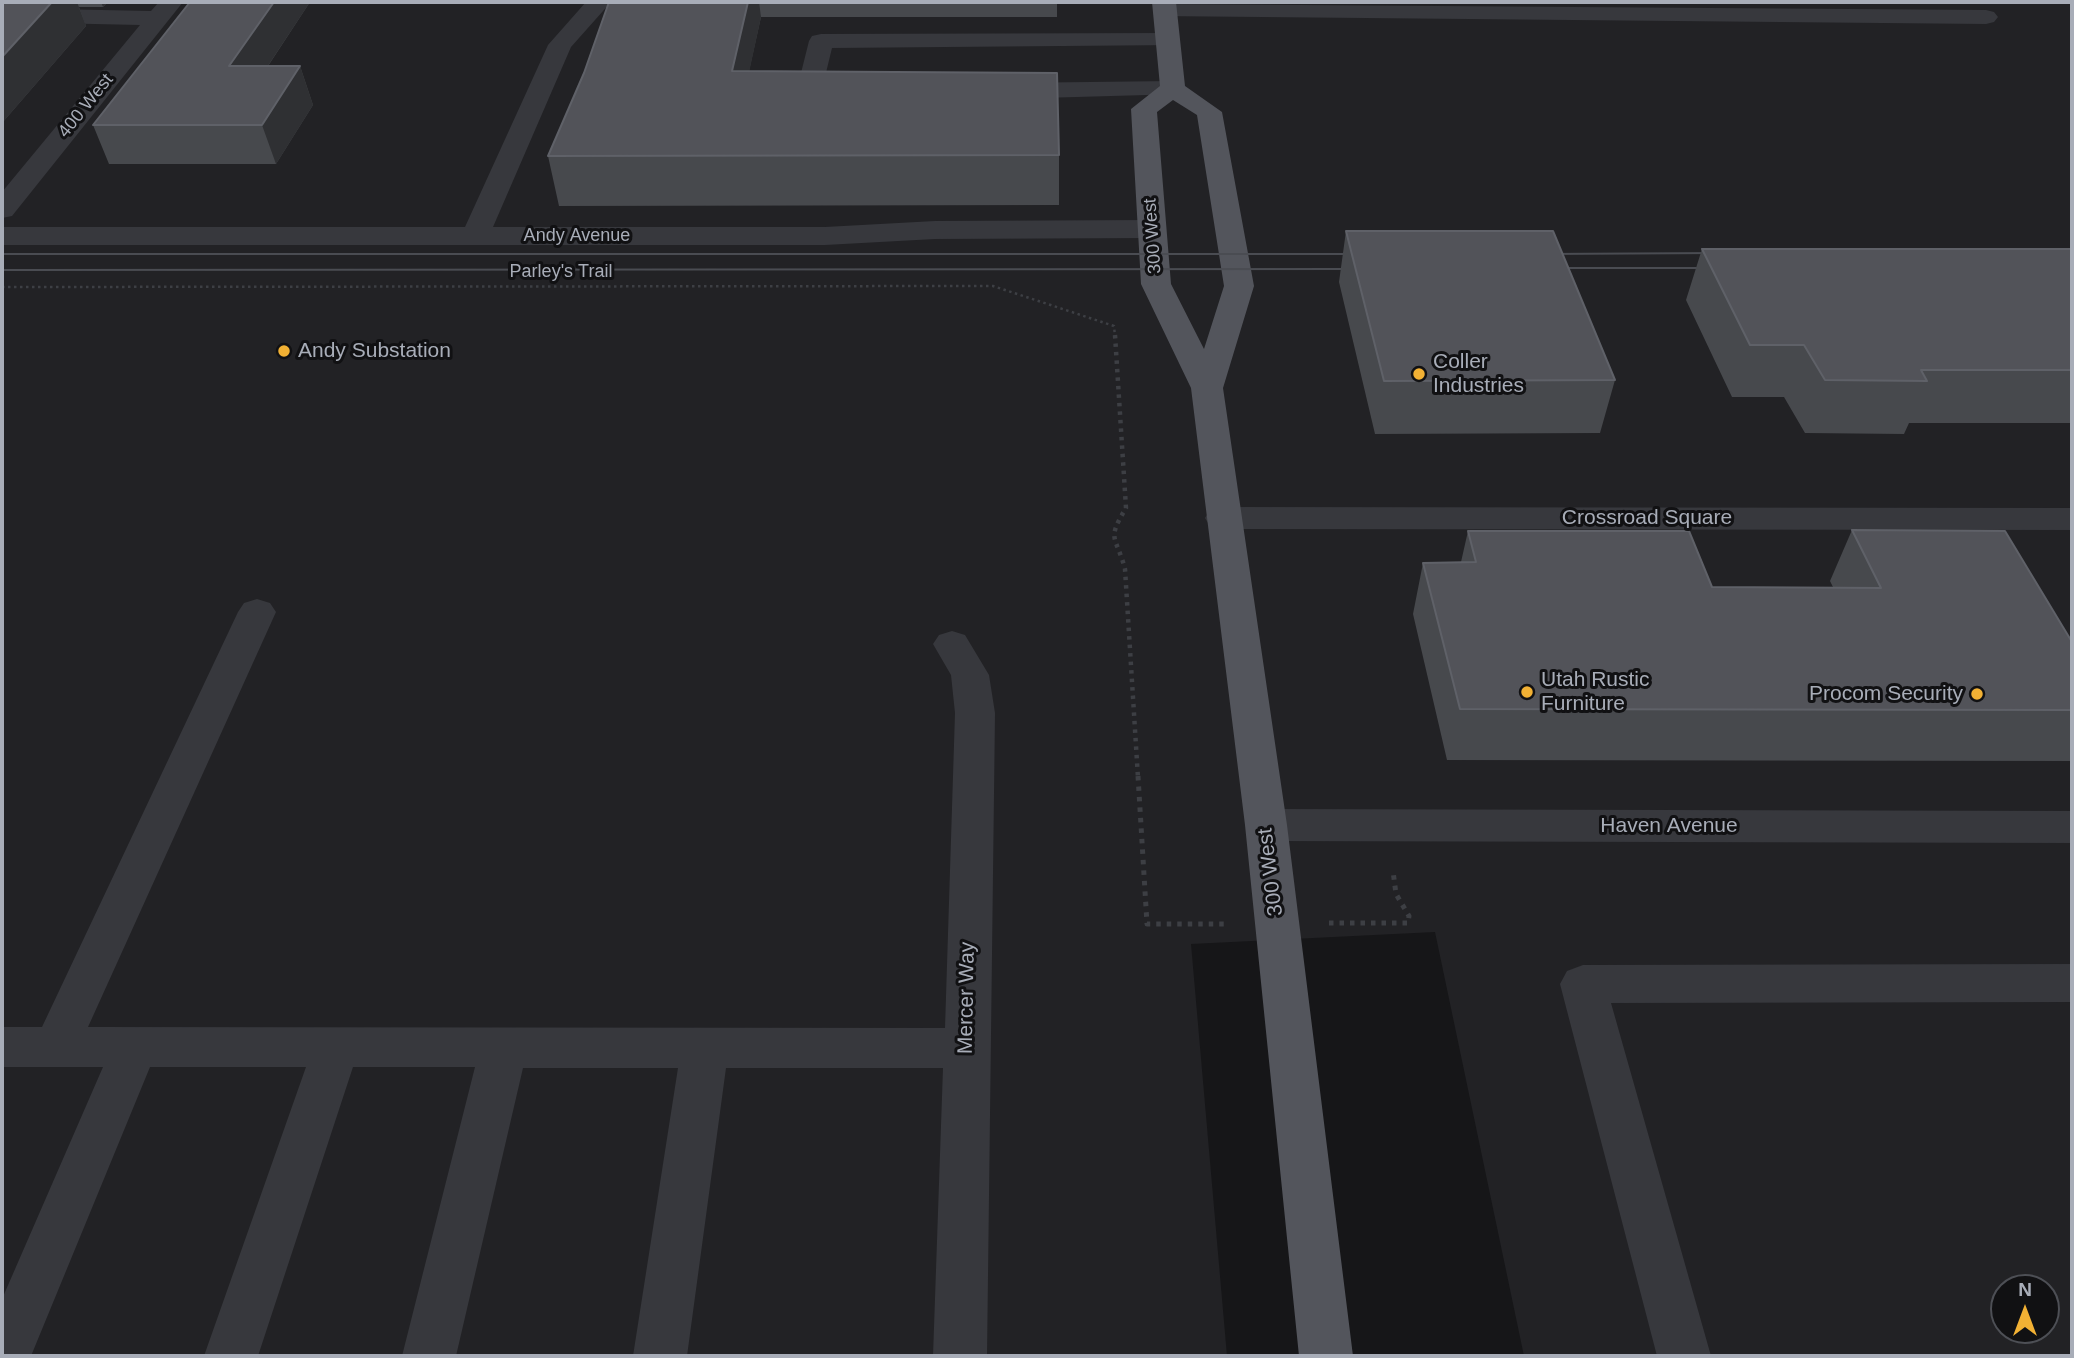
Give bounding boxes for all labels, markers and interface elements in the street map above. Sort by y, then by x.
street label: 400 West [54,70,118,142]
street label: 300 West [1140,197,1166,275]
street label: Andy Avenue [524,225,630,247]
street label: Parley's Trail [510,261,612,283]
place label: Andy Substation [298,338,451,364]
marker: Andy Substation [276,343,292,359]
place label: Coller Industries [1433,349,1524,399]
marker: Coller Industries [1411,366,1427,382]
street label: Crossroad Square [1562,505,1732,531]
place label: Utah Rustic Furniture [1541,667,1650,717]
place label: Procom Security [1809,681,1963,707]
marker: Utah Rustic Furniture [1519,684,1535,700]
marker: Procom Security [1969,686,1985,702]
street label: Haven Avenue [1600,813,1738,839]
street label: 300 West [1253,827,1289,917]
street label: Mercer Way [953,942,981,1054]
north arrow [1990,1274,2060,1344]
text: N [2018,1279,2032,1300]

